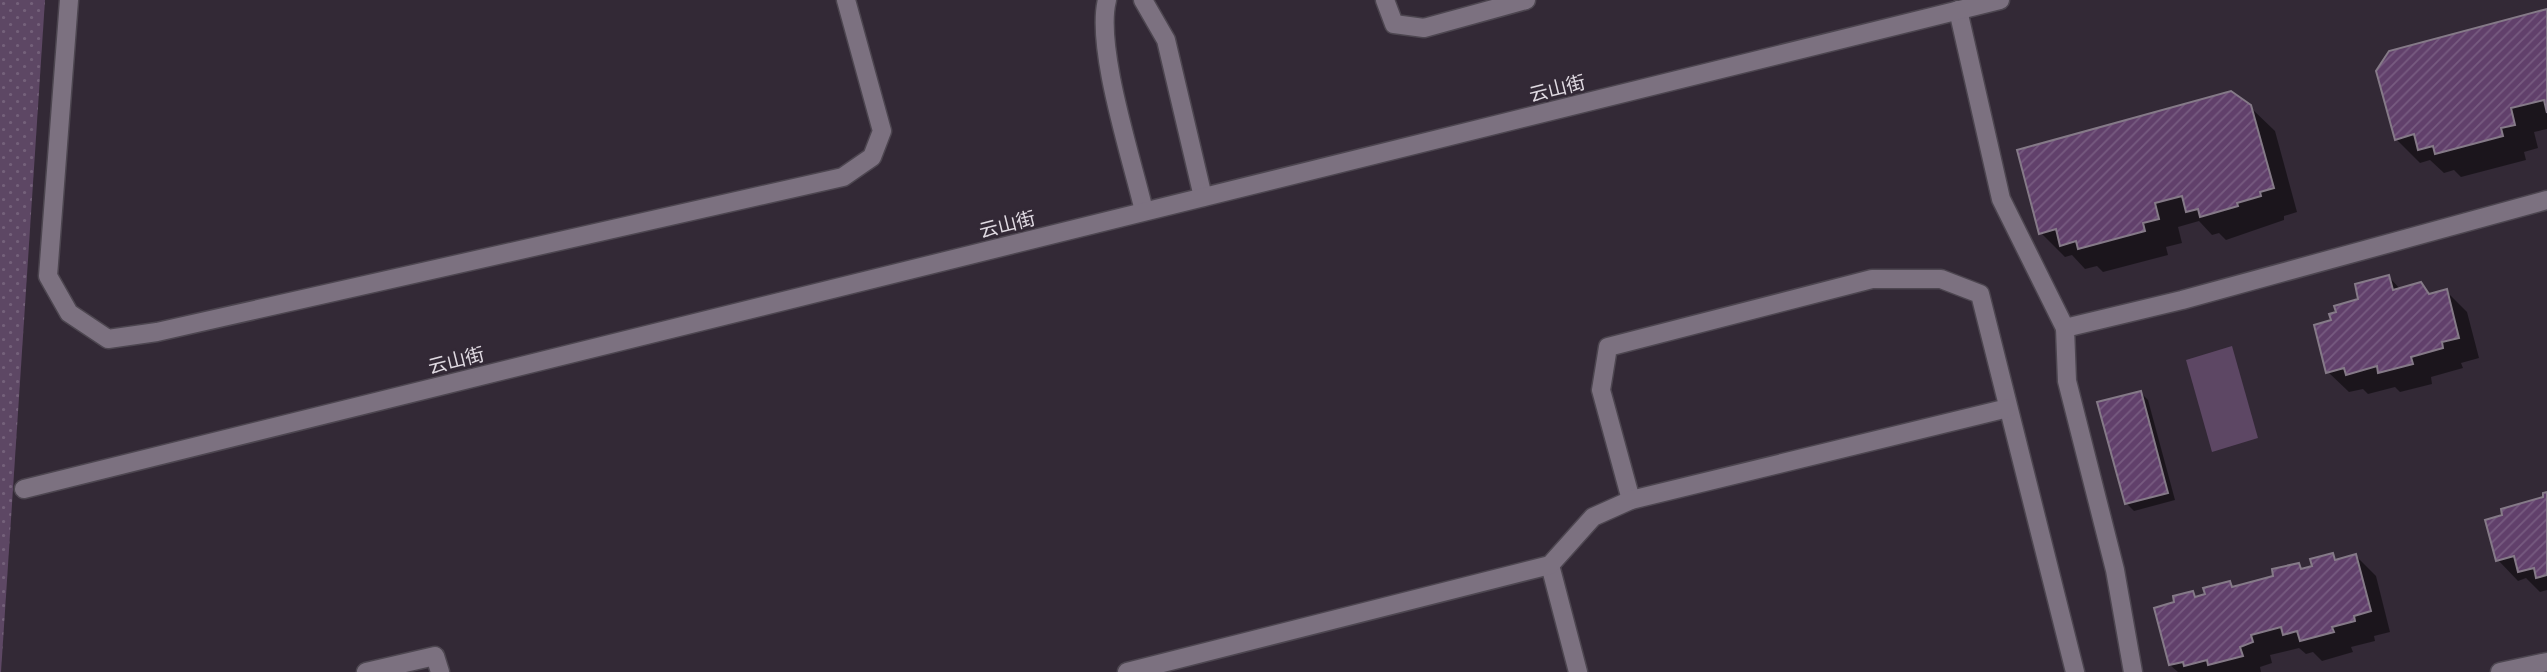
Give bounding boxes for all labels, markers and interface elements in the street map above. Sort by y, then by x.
street label: 云山街 [1526,69,1588,107]
street label: 云山街 [976,205,1038,243]
street label: 云山街 [425,341,487,379]

